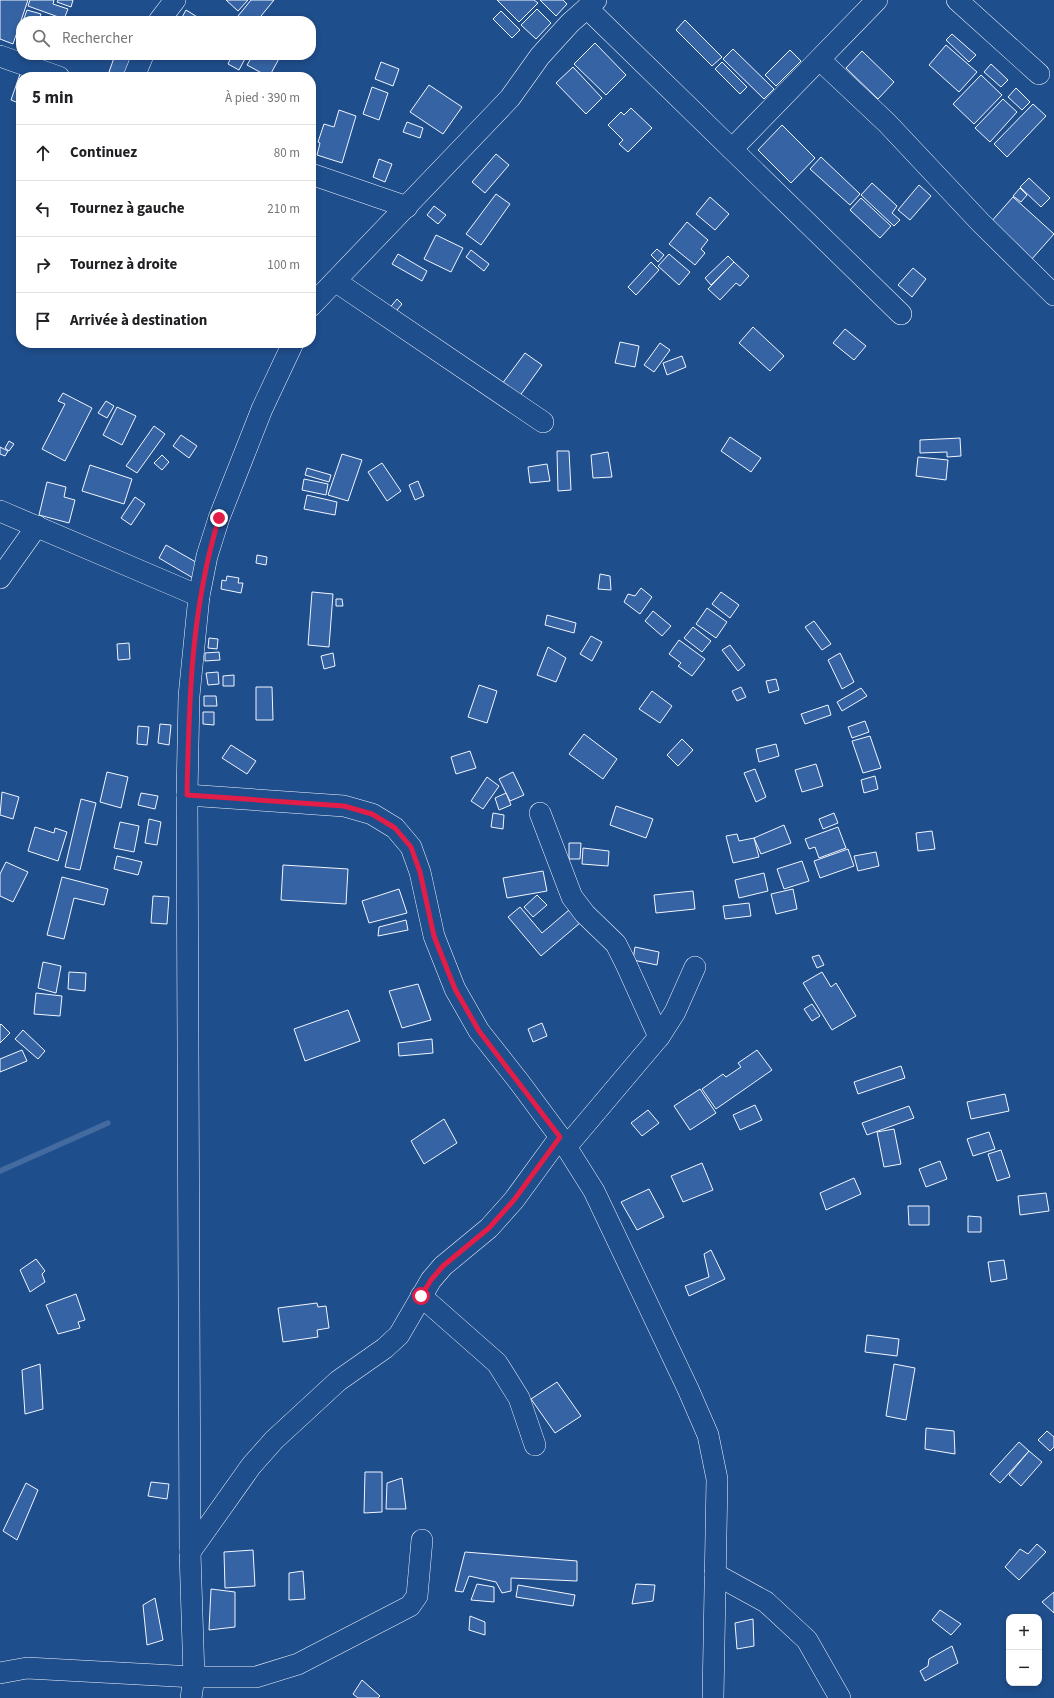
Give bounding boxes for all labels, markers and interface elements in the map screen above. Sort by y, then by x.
search box [16,16,316,60]
icon: search [30,27,52,49]
text: Rechercher [62,28,133,49]
text: 5 min [32,86,73,110]
text: À pied · 390 m [225,89,300,107]
icon: ahead [32,142,54,164]
text: Continuez [70,142,137,163]
text: 80 m [274,144,300,162]
icon: left [32,198,54,220]
text: Tournez à gauche [70,198,185,219]
text: 210 m [267,200,300,218]
icon: right [32,254,54,276]
text: Tournez à droite [70,254,177,275]
text: 100 m [267,256,300,274]
icon: arrive [32,310,54,332]
text: Arrivée à destination [70,310,207,331]
route end [210,509,228,527]
route start [412,1287,430,1305]
map controls [1006,1614,1042,1686]
button: + [1006,1614,1042,1650]
button: − [1006,1650,1042,1686]

